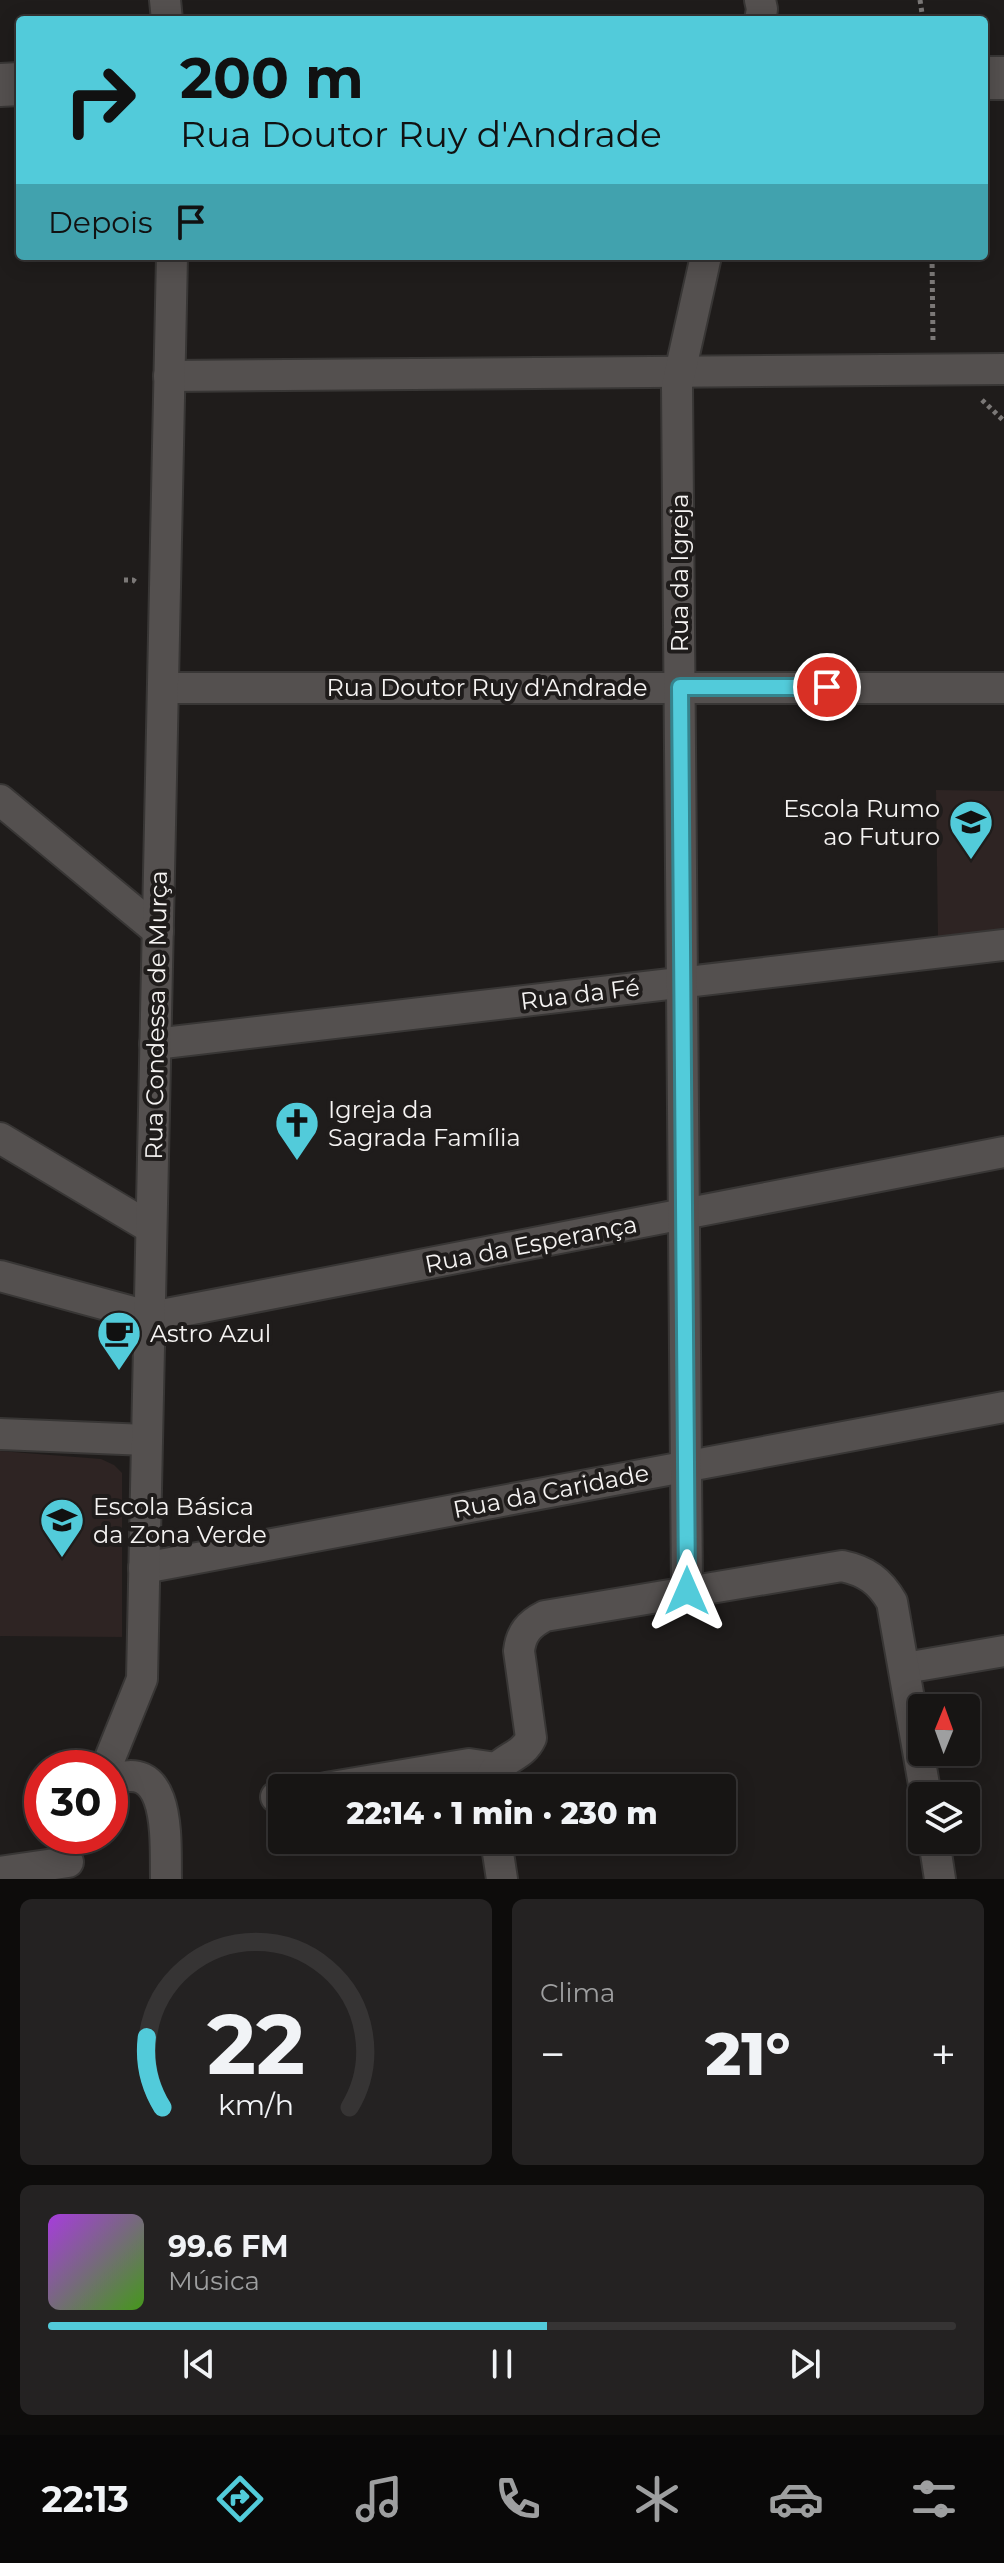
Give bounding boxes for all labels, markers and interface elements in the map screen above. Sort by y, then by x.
text: 200 m [180,44,364,112]
icon: right [48,48,152,152]
text: Rua Doutor Ruy d'Andrade [180,112,662,156]
icon: arrive [169,200,213,244]
text: Depois [48,204,153,241]
street label: Rua da Igreja [665,494,694,652]
pin [793,653,861,721]
icon: arrive [805,665,849,709]
street label: Rua Doutor Ruy d'Andrade [326,673,648,702]
place label: Escola Rumo ao Futuro [783,794,940,851]
school or university icon: Escola Rumo ao Futuro [947,798,995,861]
street label: Rua Condessa de Murça [139,870,173,1160]
street label: Rua da Fé [519,972,641,1016]
place label: Igreja da Sagrada Família [328,1095,521,1152]
church icon: Igreja da Sagrada Família [273,1099,321,1162]
street label: Rua da Esperança [422,1209,640,1279]
cafe icon: Astro Azul [95,1309,143,1372]
place label: Astro Azul [150,1319,271,1348]
street label: Rua da Caridade [451,1458,651,1524]
place label: Escola Básica da Zona Verde [93,1492,267,1549]
school or university icon: Escola Básica da Zona Verde [38,1496,86,1559]
position arrow [645,1549,729,1633]
north arrow [908,1694,980,1766]
map controls [908,1694,980,1854]
speed limit sign: 30 [24,1750,128,1854]
button: layers [908,1782,980,1854]
text: 22:14 · 1 min · 230 m [346,1795,658,1832]
text: Clima [540,1977,615,2009]
text: 22 [207,1993,305,2095]
text: 21° [705,2017,791,2090]
text: − [540,2027,565,2081]
text: + [931,2027,956,2081]
text: km/h [218,2087,294,2122]
text: 99.6 FM [168,2228,289,2265]
text: Música [168,2265,260,2297]
icon: previous [177,2342,221,2386]
icon: pause [480,2342,524,2386]
icon: next [783,2342,827,2386]
icon: directions [212,2471,268,2527]
icon: music [351,2471,407,2527]
icon: phone [490,2471,546,2527]
icon: climate [629,2471,685,2527]
icon: car [768,2471,824,2527]
icon: filters [906,2471,962,2527]
text: 22:13 [41,2477,129,2521]

